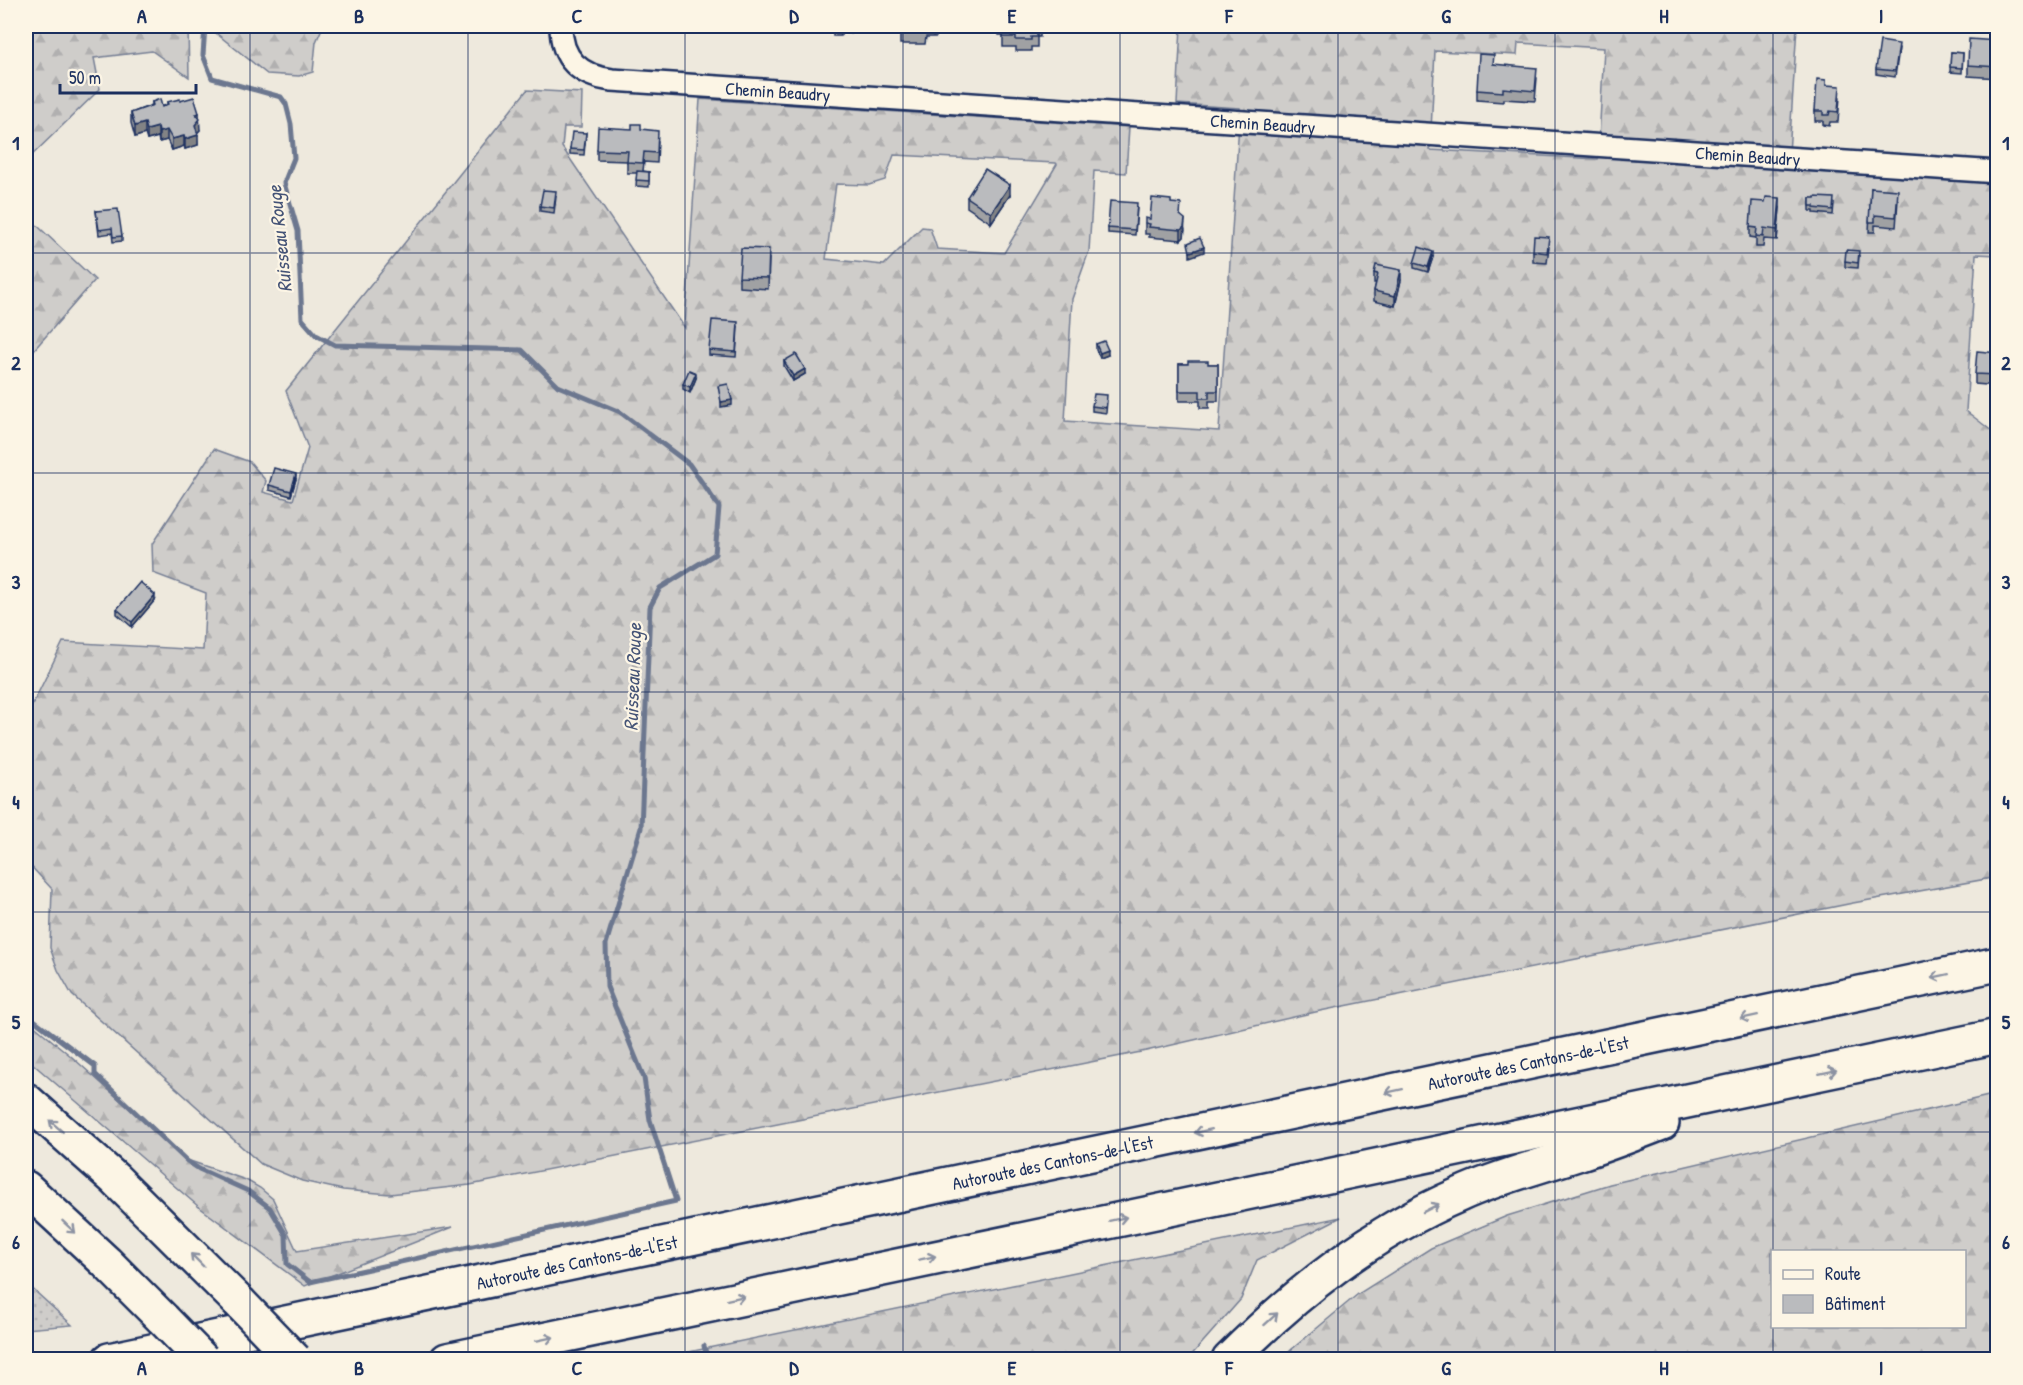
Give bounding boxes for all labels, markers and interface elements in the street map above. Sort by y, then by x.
text: A [137,2,147,29]
text: B [354,2,364,29]
text: C [572,2,583,29]
text: D [789,2,799,29]
text: E [1008,2,1017,29]
text: F [1224,2,1234,29]
text: G [1441,2,1451,29]
text: H [1659,2,1669,29]
text: I [1879,2,1883,29]
scale bar [60,57,196,95]
text: 50 m [69,65,101,90]
street label: Chemin Beaudry [724,75,832,107]
street label: Chemin Beaudry [1209,107,1317,139]
text: 1 [12,129,20,156]
text: 1 [2002,129,2010,156]
street label: Chemin Beaudry [1694,139,1802,171]
water label: Ruisseau Rouge [260,183,299,294]
text: 2 [11,349,21,376]
text: 2 [2001,349,2011,376]
text: 3 [12,568,21,595]
text: 3 [2002,568,2011,595]
water label: Ruisseau Rouge [617,622,648,731]
text: 4 [12,788,20,815]
text: 4 [2002,788,2010,815]
one-way arrow [1931,971,1950,983]
text: 5 [12,1008,21,1035]
text: 5 [2002,1008,2011,1035]
one-way arrow [1740,1011,1759,1023]
street label: Autoroute des Cantons-de-l'Est [1425,1029,1632,1096]
one-way arrow [1818,1066,1837,1077]
one-way arrow [1385,1086,1404,1097]
one-way arrow [49,1119,64,1133]
one-way arrow [1194,1126,1214,1137]
street label: Autoroute des Cantons-de-l'Est [950,1129,1156,1195]
one-way arrow [1422,1202,1439,1214]
one-way arrow [1108,1213,1127,1224]
one-way arrow [61,1220,76,1234]
text: 6 [12,1228,20,1255]
text: 6 [2002,1228,2010,1255]
street label: Autoroute des Cantons-de-l'Est [474,1229,680,1295]
legend [1771,1250,1966,1328]
one-way arrow [917,1252,936,1264]
one-way arrow [190,1253,205,1268]
text: Route [1825,1261,1861,1286]
text: Bâtiment [1825,1291,1886,1316]
one-way arrow [726,1292,745,1304]
one-way arrow [1264,1312,1279,1326]
one-way arrow [535,1333,555,1344]
text: A [137,1354,147,1381]
text: B [354,1354,364,1381]
text: C [572,1354,583,1381]
text: D [789,1354,799,1381]
text: E [1008,1354,1017,1381]
text: F [1224,1354,1234,1381]
text: G [1441,1354,1451,1381]
text: H [1659,1354,1669,1381]
text: I [1879,1354,1883,1381]

